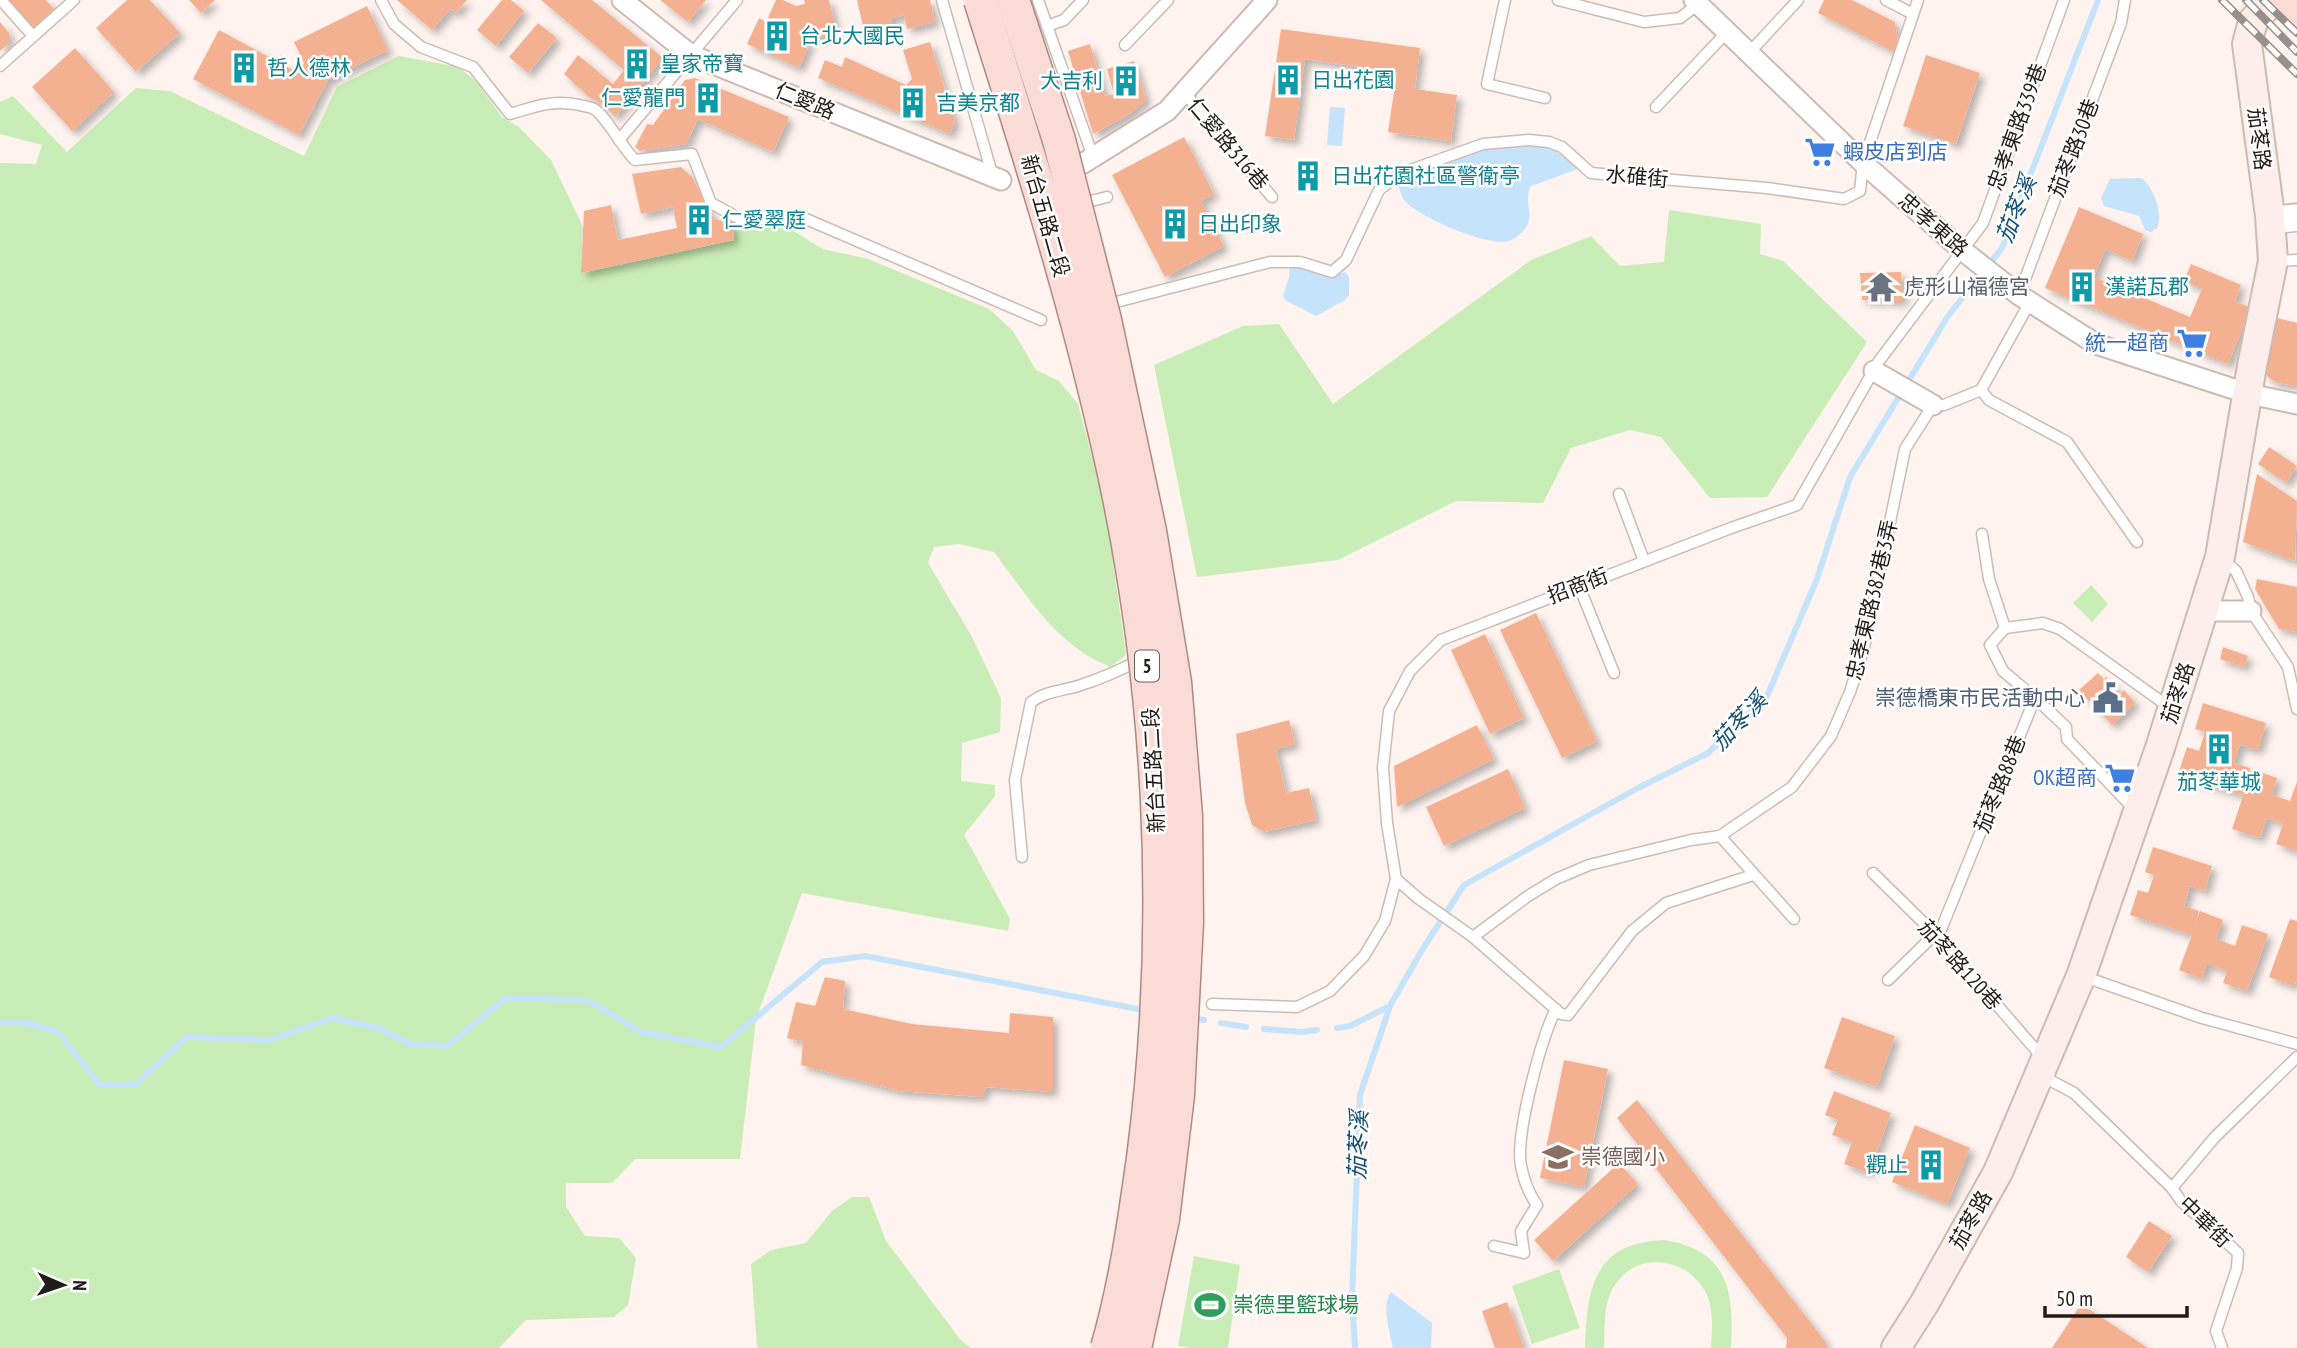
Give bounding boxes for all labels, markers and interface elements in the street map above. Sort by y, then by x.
building icon: 台北大國民 [760,19,794,53]
place label: 台北大國民 [800,22,905,49]
building icon: 皇家帝寶 [620,47,654,81]
place label: 皇家帝寶 [660,50,744,77]
building icon: 哲人德林 [227,51,261,85]
place label: 哲人德林 [267,54,351,81]
street label: 忠孝東路339巷 [1981,60,2052,194]
building icon: 日出花園 [1271,63,1305,97]
building icon: 大吉利 [1109,64,1143,98]
place label: 日出花園 [1311,66,1395,93]
place label: 大吉利 [1040,67,1103,94]
street label: 仁愛路 [771,76,839,125]
building icon: 仁愛龍門 [691,81,725,115]
place label: 仁愛龍門 [601,84,685,111]
building icon: 吉美京都 [896,86,930,120]
place label: 吉美京都 [936,89,1020,116]
street label: 仁愛路316巷 [1182,92,1275,195]
street label: 茄苳路30巷 [2042,95,2105,201]
street label: 茄苳路 [2242,106,2277,172]
supermarket icon: 蝦皮店到店 [1803,135,1837,169]
place label: 蝦皮店到店 [1843,138,1948,165]
street label: 新台五路二段 [1015,152,1076,280]
building icon: 日出花園社區警衛亭 [1291,159,1325,193]
street label: 水碓街 [1604,160,1670,193]
place label: 日出花園社區警衛亭 [1331,162,1520,189]
water label: 茄苳溪 [1989,169,2043,246]
street label: 忠孝東路 [1893,187,1974,262]
building icon: 仁愛翠庭 [682,203,716,237]
place label: 仁愛翠庭 [722,206,806,233]
building icon: 日出印象 [1158,207,1192,241]
place label: 日出印象 [1198,210,1282,237]
temple icon: 虎形山福德宮 [1864,270,1898,304]
building icon: 漢諾瓦郡 [2065,270,2099,304]
place label: 虎形山福德宮 [1904,273,2030,300]
place label: 漢諾瓦郡 [2105,273,2189,300]
supermarket icon: 統一超商 [2175,326,2209,360]
place label: 統一超商 [2085,329,2169,356]
street label: 忠孝東路382巷3弄 [1840,517,1903,683]
street label: 招商街 [1544,562,1612,609]
road number: 5 [1135,650,1159,681]
street label: 茄苳路 [2155,659,2200,727]
public building icon: 崇德橋東市民活動中心 [2091,681,2125,715]
water label: 茄苳溪 [1705,683,1775,756]
place label: 崇德橋東市民活動中心 [1875,684,2085,711]
street label: 新台五路二段 [1137,706,1170,834]
street label: 茄苳路88巷 [1968,731,2031,837]
building icon: 茄苳華城 [2202,732,2236,766]
supermarket icon: OK超商 [2103,761,2137,795]
place label: OK超商 [2033,764,2097,791]
place label: 茄苳華城 [2177,768,2261,795]
street label: 茄苳路120巷 [1913,914,2008,1015]
water label: 茄苳溪 [1342,1107,1373,1180]
school or university icon: 崇德國小 [1541,1140,1575,1174]
place label: 崇德國小 [1581,1143,1665,1170]
building icon: 觀止 [1914,1148,1948,1182]
place label: 觀止 [1866,1151,1908,1178]
street label: 茄苳路 [1943,1186,1998,1254]
street label: 中華街 [2173,1190,2237,1253]
north arrow [28,1250,98,1320]
scale bar [2045,1274,2187,1318]
text: N [68,1280,92,1291]
text: 50 m [2056,1285,2093,1312]
sports icon: 崇德里籃球場 [1193,1288,1227,1322]
place label: 崇德里籃球場 [1233,1291,1359,1318]

